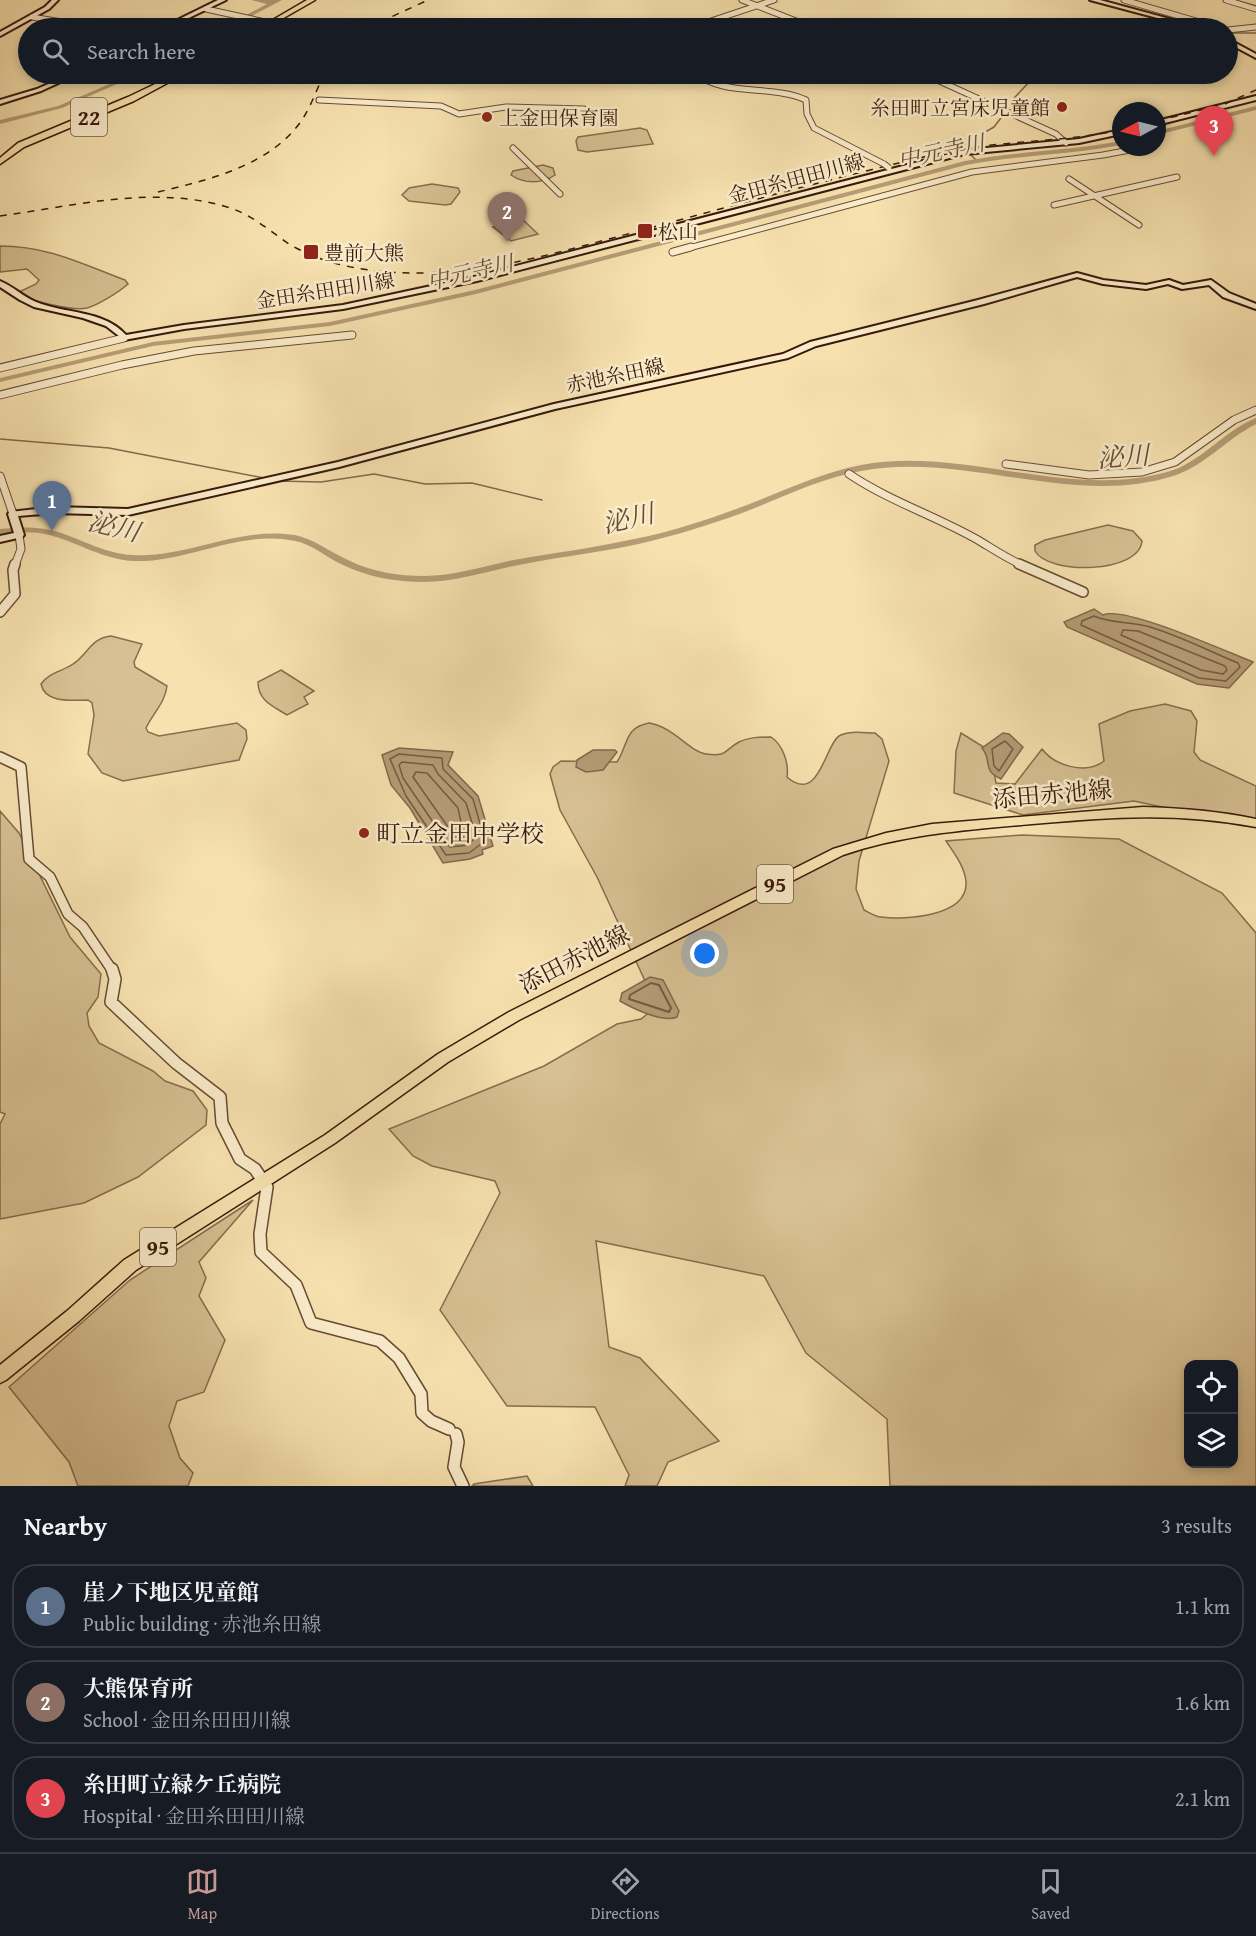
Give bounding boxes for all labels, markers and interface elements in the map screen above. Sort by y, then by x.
search box [18,18,1238,84]
icon: search [39,35,72,68]
text: Search here [87,35,196,67]
place label: 糸田町立宮床児童館 [870,93,1050,122]
road number: 22 [71,98,107,136]
marker: 糸田町立宮床児童館 [1055,100,1069,114]
north arrow [1112,102,1166,156]
place label: 上金田保育園 [499,103,619,132]
pin: 3 [1194,106,1234,156]
marker: 上金田保育園 [480,110,494,124]
water label: 中元寺川 [895,126,989,176]
street label: 金田糸田田川線 [725,146,867,210]
pin: 2 [488,192,526,242]
place label: 松山 [658,217,698,246]
marker: 松山 [636,222,654,240]
place label: 豊前大熊 [324,238,404,267]
marker: 豊前大熊 [302,243,320,261]
water label: 中元寺川 [424,246,518,297]
street label: 金田糸田田川線 [254,265,396,315]
street label: 赤池糸田線 [563,350,667,400]
water label: 泌川 [1096,435,1153,477]
pin: 1 [32,482,72,531]
water label: 泌川 [598,492,661,543]
water label: 泌川 [84,501,147,552]
street label: 添田赤池線 [991,771,1113,817]
place label: 町立金田中学校 [376,816,544,851]
marker: 町立金田中学校 [357,826,371,840]
road number: 95 [757,865,793,903]
street label: 添田赤池線 [513,916,635,1002]
your location [690,939,719,968]
road number: 95 [140,1228,176,1266]
map controls [1184,1360,1238,1468]
button: locate [1184,1360,1238,1414]
button: layers [1184,1414,1238,1468]
text: Nearby [24,1506,107,1545]
text: 3 results [1161,1511,1232,1540]
text: 崖ノ下地区児童館 [83,1576,259,1608]
text: 1 [40,1592,51,1621]
text: 1.1 km [1175,1592,1230,1621]
text: Public building · 赤池糸田線 [83,1609,321,1638]
text: 大熊保育所 [83,1672,193,1704]
text: 2 [40,1688,51,1717]
text: 1.6 km [1175,1688,1230,1717]
text: School · 金田糸田田川線 [83,1705,291,1734]
text: 糸田町立緑ケ丘病院 [83,1768,281,1800]
text: 3 [40,1784,51,1813]
text: 2.1 km [1175,1784,1230,1813]
text: Hospital · 金田糸田田川線 [83,1801,305,1830]
tab: Map [186,1865,219,1925]
tab: Directions [591,1865,660,1925]
tab: Saved [1031,1865,1070,1925]

